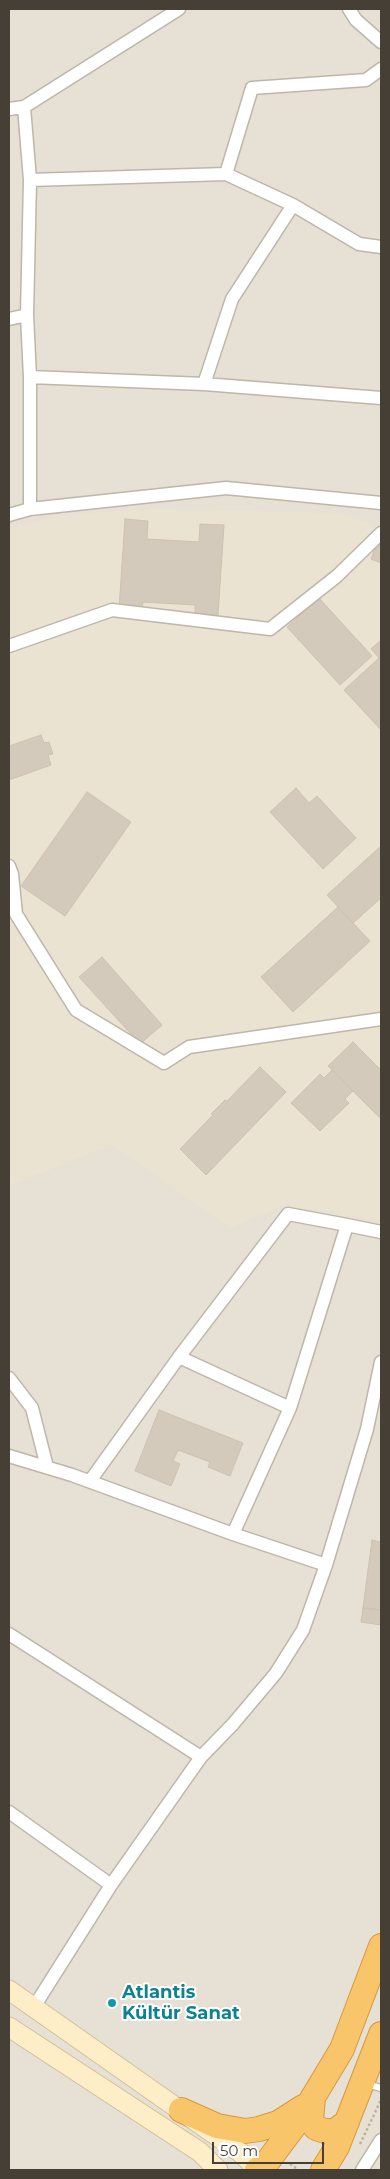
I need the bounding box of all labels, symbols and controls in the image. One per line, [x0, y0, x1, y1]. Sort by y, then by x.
place label: Atlantis Kültür Sanat [122, 1982, 240, 2025]
marker: Atlantis Kültür Sanat [106, 1997, 118, 2009]
scale bar [215, 2132, 328, 2164]
text: 50 m [220, 2141, 258, 2160]

